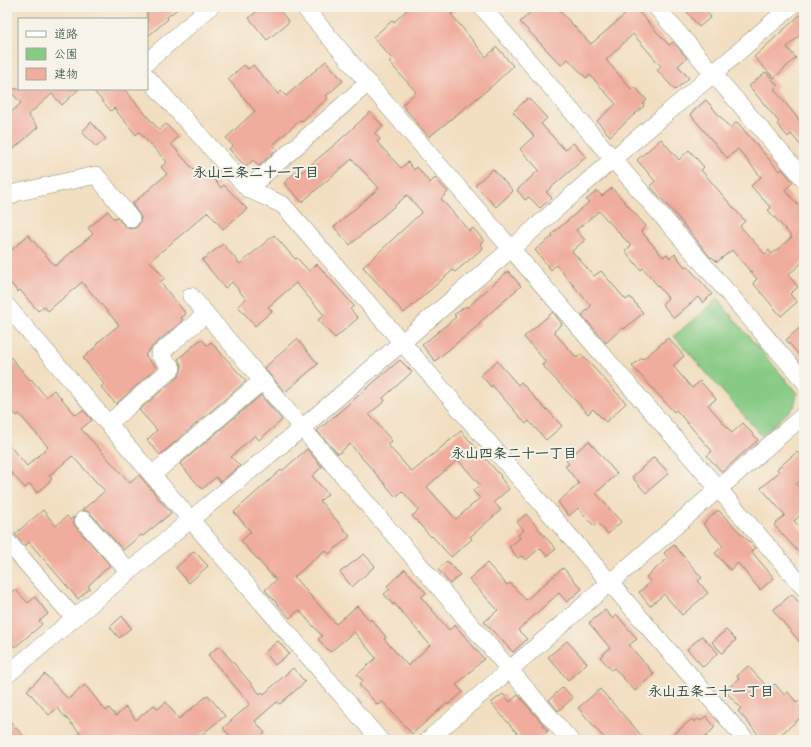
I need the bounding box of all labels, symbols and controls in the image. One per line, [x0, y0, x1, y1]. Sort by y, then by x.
legend [18, 18, 148, 90]
text: 道路 [54, 27, 78, 41]
text: 公園 [54, 47, 78, 61]
text: 建物 [54, 67, 78, 81]
district label: 永山三条二十一丁目 [193, 164, 319, 181]
district label: 永山四条二十一丁目 [451, 445, 577, 462]
district label: 永山五条二十一丁目 [648, 683, 774, 700]

